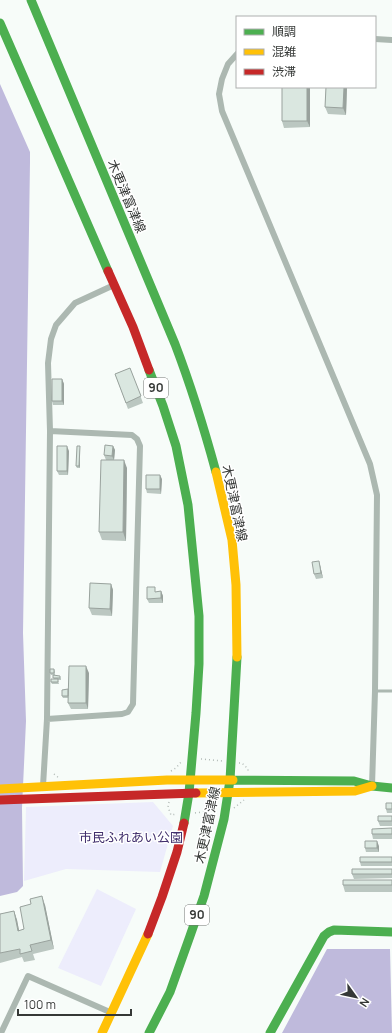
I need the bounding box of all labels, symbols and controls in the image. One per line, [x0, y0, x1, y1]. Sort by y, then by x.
legend [236, 16, 376, 88]
text: 順調 [272, 23, 296, 40]
text: 混雑 [272, 43, 296, 60]
text: 渋滞 [272, 63, 296, 80]
street label: 木更津富津線 [103, 157, 151, 235]
road number: 90 [144, 378, 168, 398]
street label: 木更津富津線 [218, 463, 252, 543]
street label: 木更津富津線 [190, 785, 224, 865]
park label: 市民ふれあい公園 [79, 828, 183, 846]
road number: 90 [185, 905, 209, 925]
north arrow [336, 977, 376, 1017]
scale bar [18, 991, 131, 1017]
text: N [356, 995, 373, 1010]
text: 100 m [24, 996, 56, 1013]

